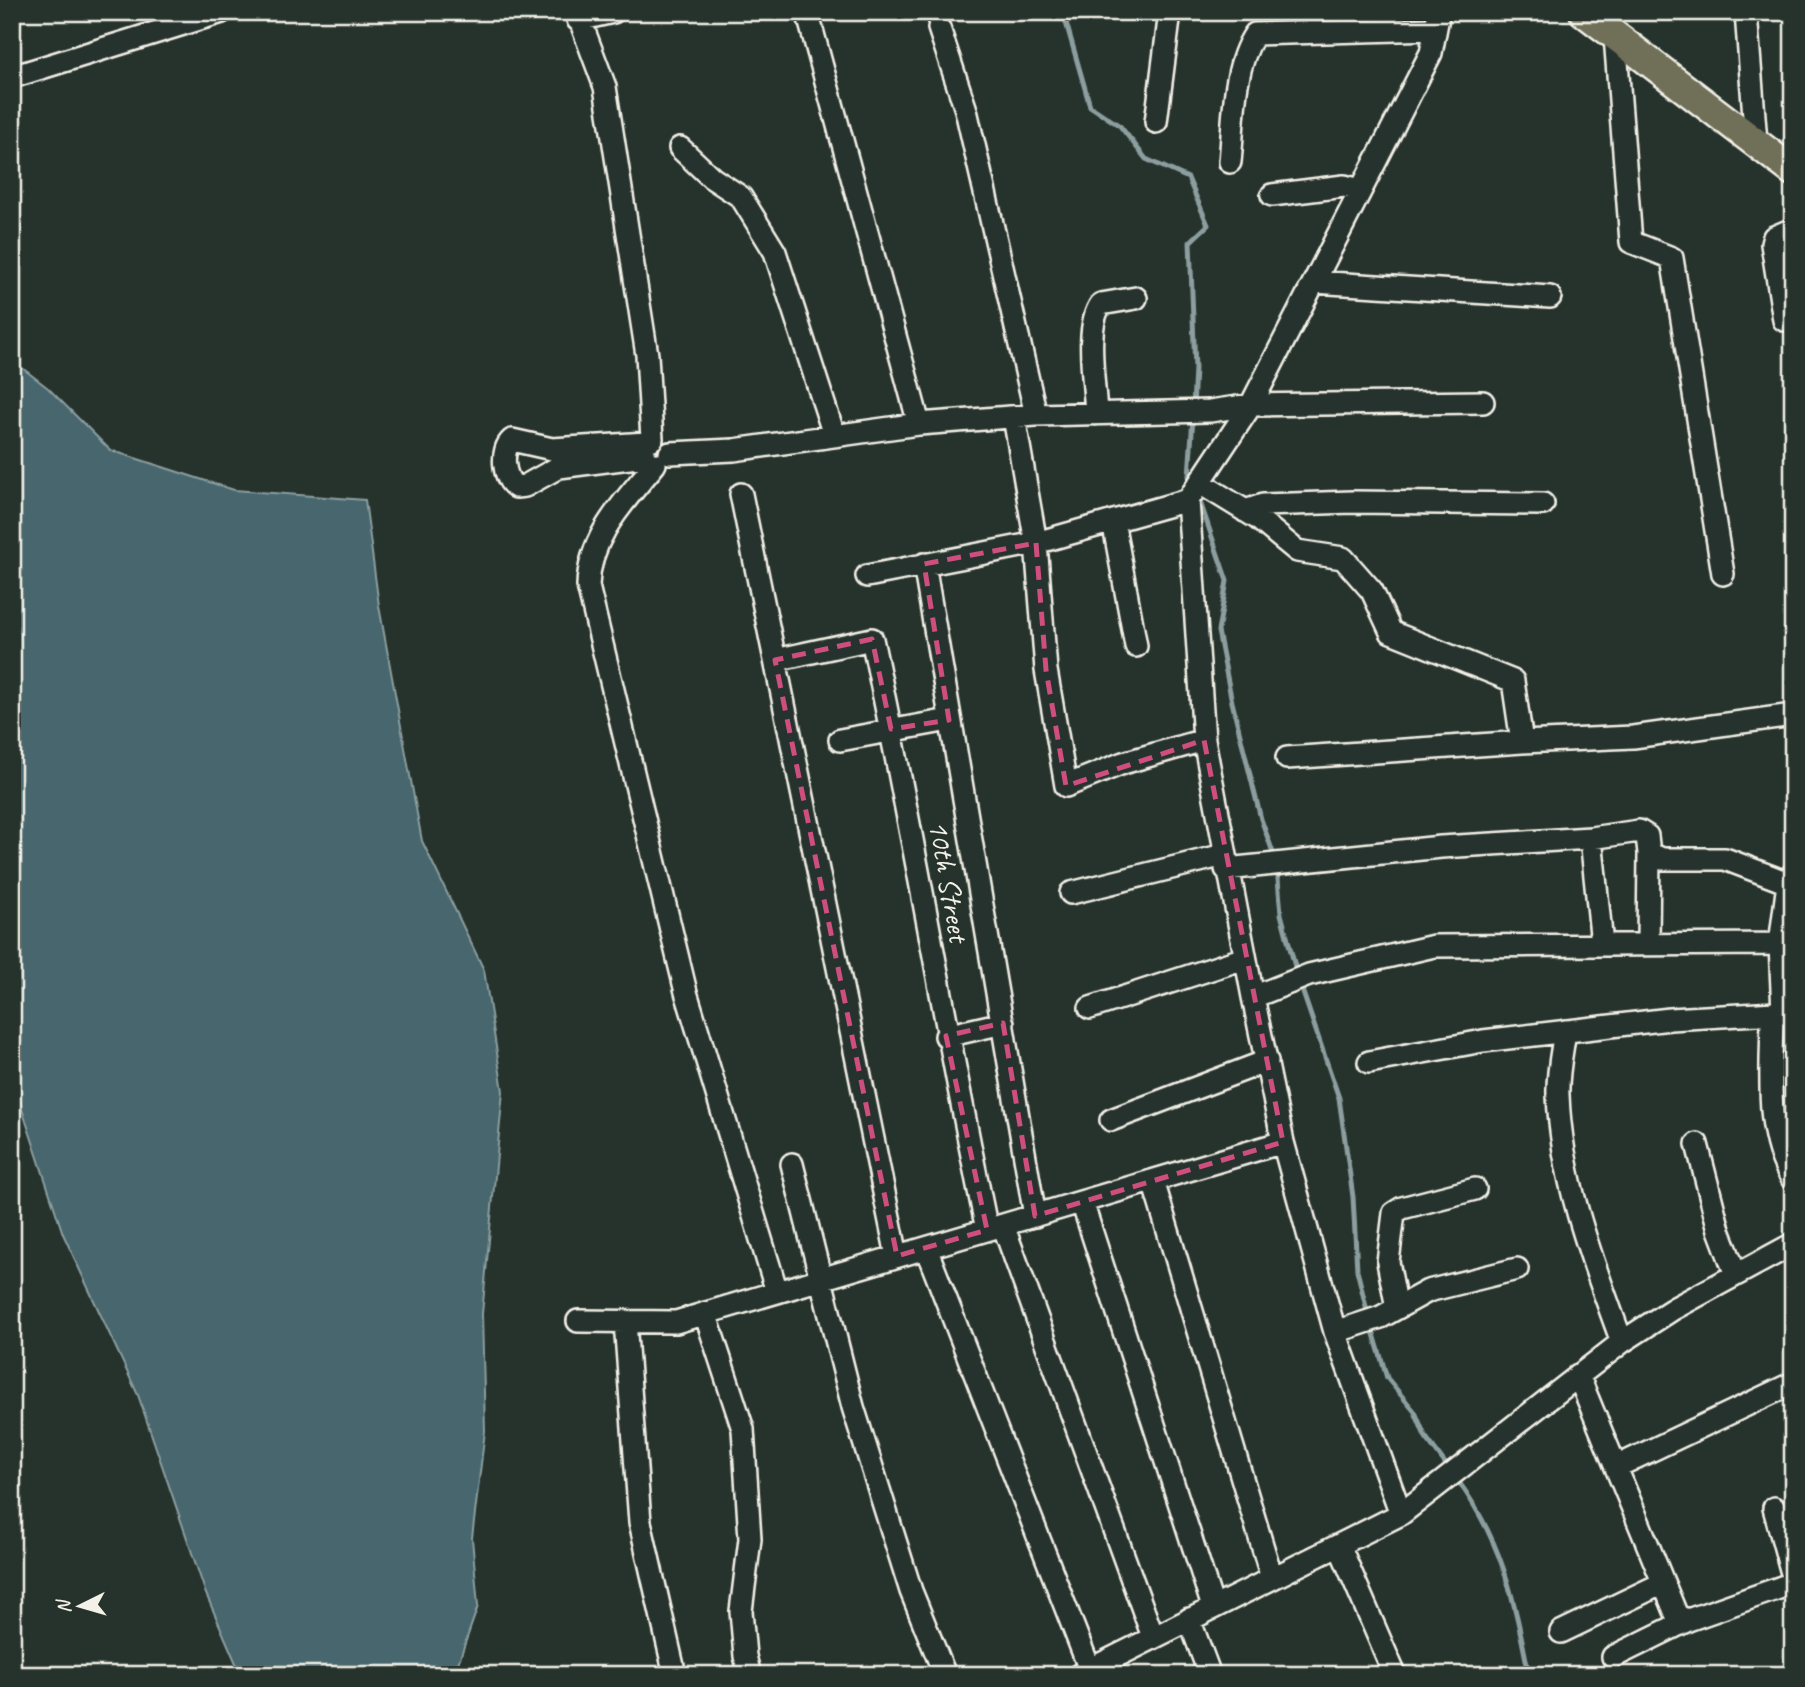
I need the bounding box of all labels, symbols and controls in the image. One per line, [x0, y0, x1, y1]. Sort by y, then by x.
street label: 10th Street [920, 817, 979, 948]
north arrow [46, 1572, 116, 1642]
text: N [51, 1597, 77, 1614]

